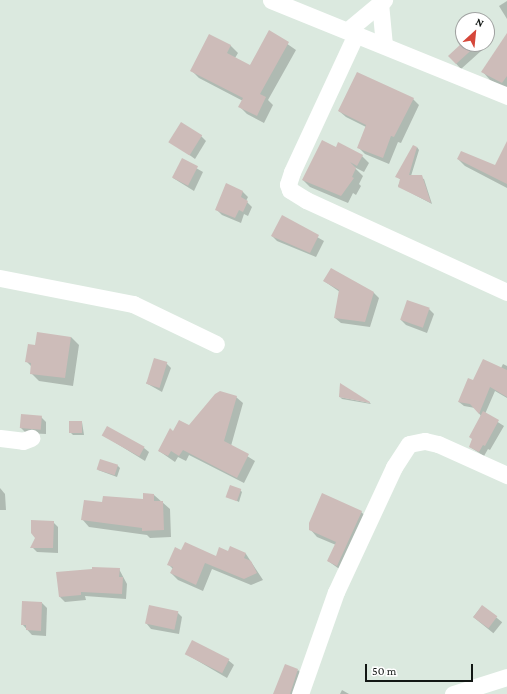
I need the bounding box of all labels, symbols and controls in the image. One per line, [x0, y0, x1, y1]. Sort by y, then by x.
north arrow [455, 12, 495, 52]
text: N [474, 15, 486, 29]
scale bar [367, 656, 475, 682]
text: 50 m [372, 664, 396, 678]

